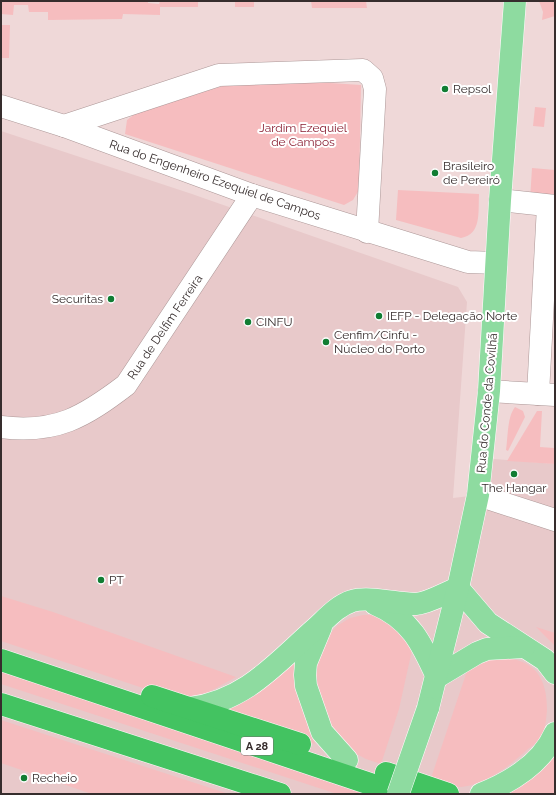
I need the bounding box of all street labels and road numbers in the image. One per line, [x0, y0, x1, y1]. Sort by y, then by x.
street label: Rua do Engenheiro Ezequiel de Campos [107, 137, 323, 223]
street label: Rua de Delfim Ferreira [125, 272, 205, 382]
street label: Rua do Conde da Covilhã [474, 333, 500, 473]
road number: A 28 [241, 737, 273, 755]

